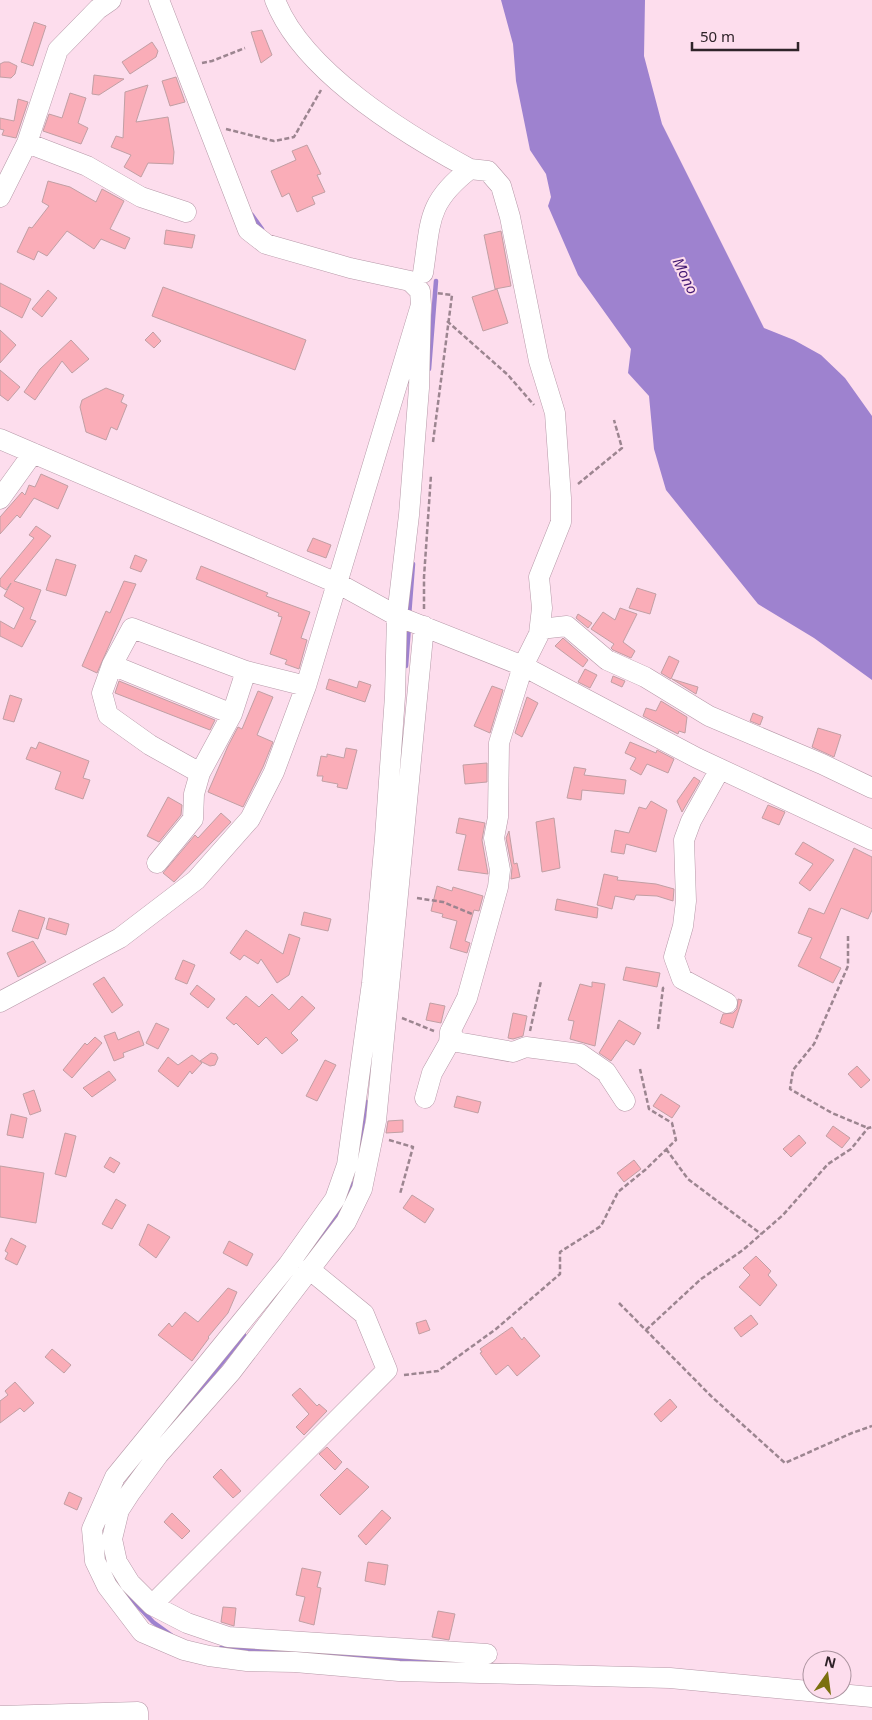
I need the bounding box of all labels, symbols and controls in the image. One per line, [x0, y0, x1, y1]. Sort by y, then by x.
scale bar [692, 20, 798, 52]
text: 50 m [700, 26, 735, 46]
water label: Mono [669, 254, 703, 297]
north arrow [802, 1650, 852, 1700]
text: N [822, 1651, 838, 1672]

